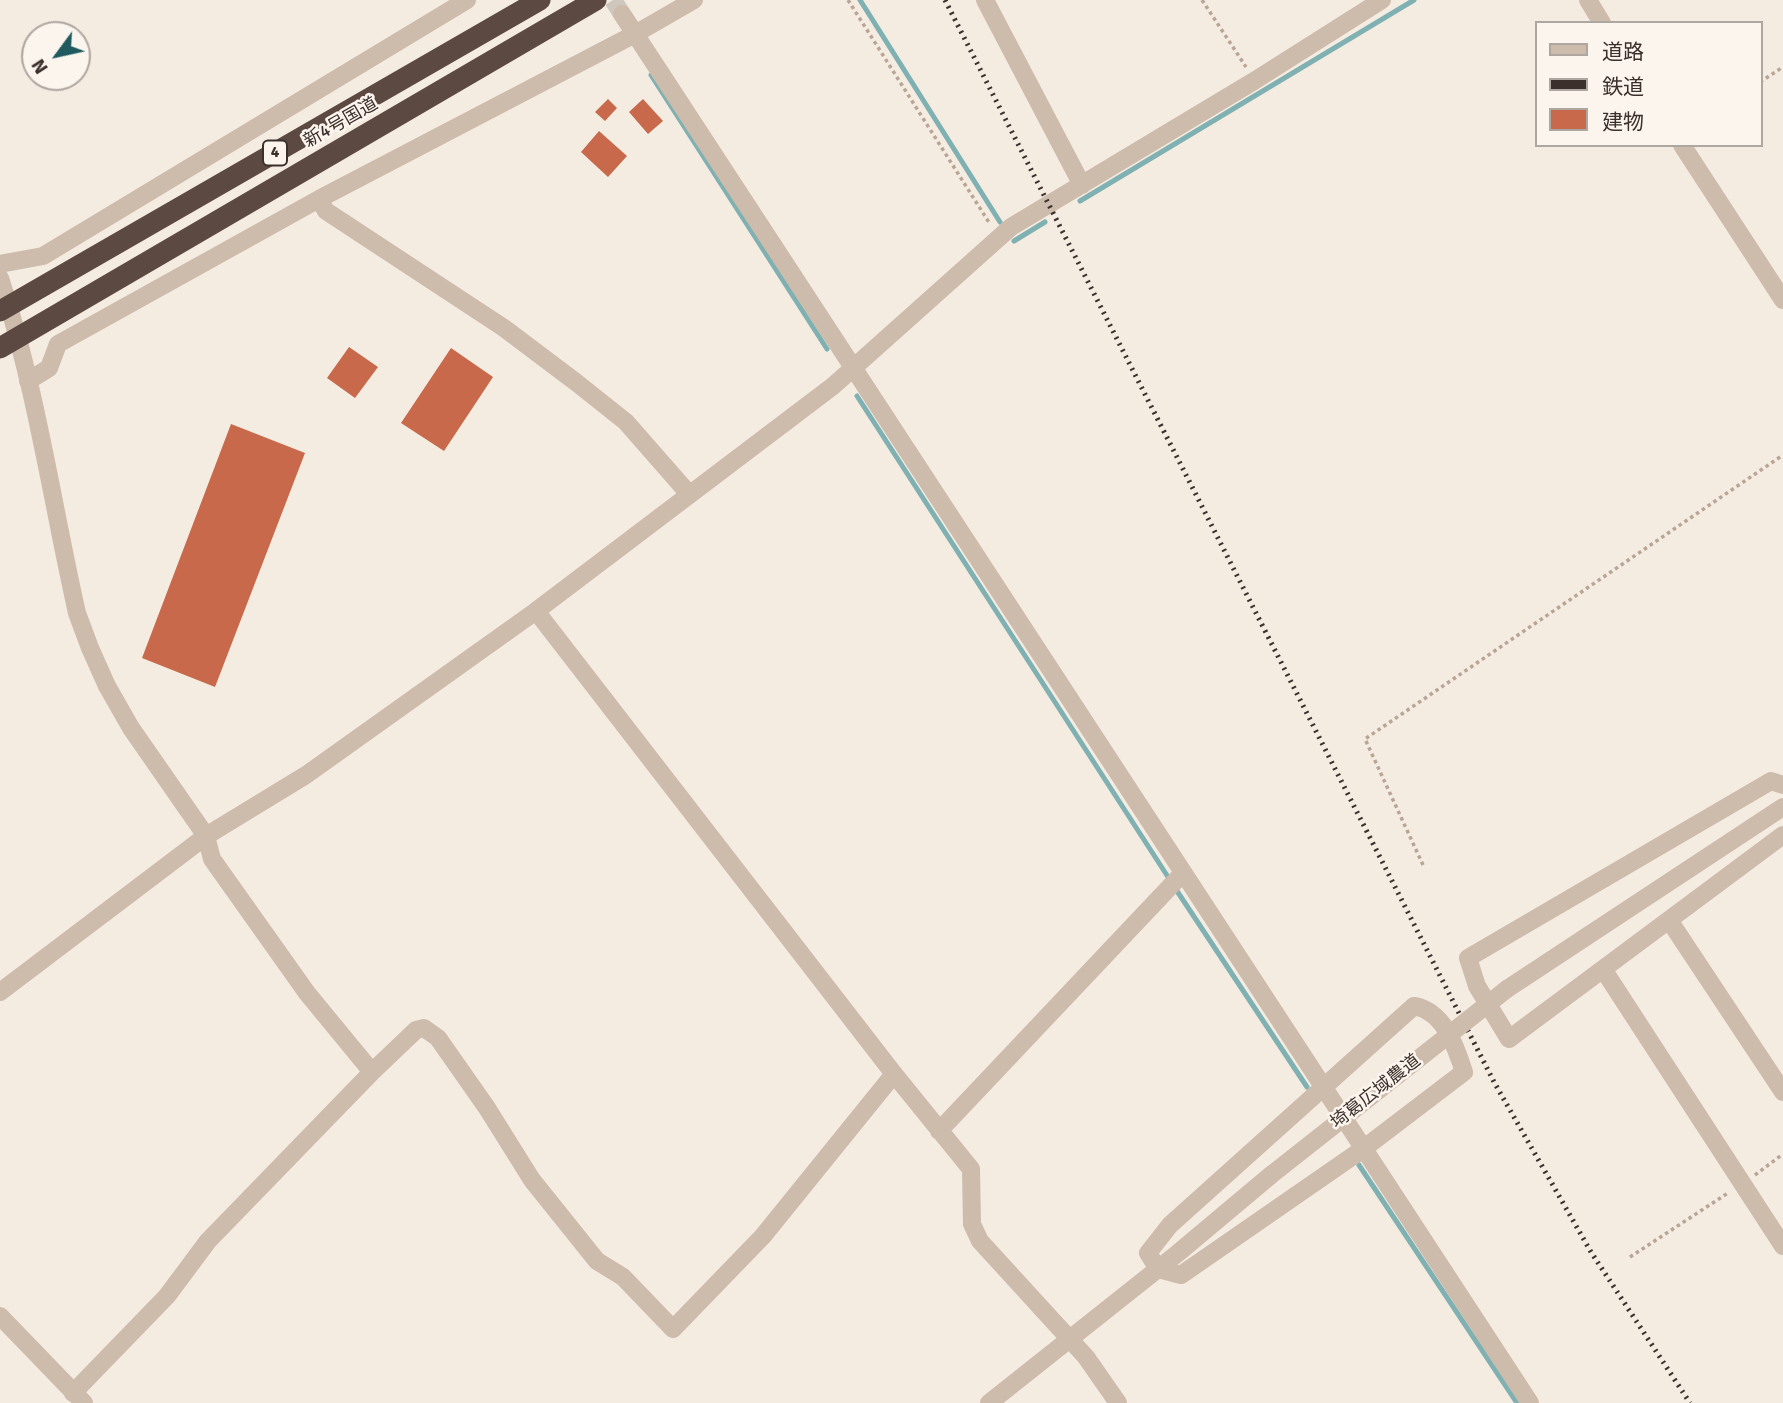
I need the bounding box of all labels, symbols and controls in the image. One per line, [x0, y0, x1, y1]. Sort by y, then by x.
north arrow [21, 21, 91, 91]
legend [1534, 21, 1762, 147]
text: 道路 [1602, 39, 1644, 65]
text: N [26, 54, 54, 78]
text: 鉄道 [1602, 74, 1644, 100]
street label: 新4号国道 [300, 93, 382, 153]
text: 建物 [1602, 109, 1644, 135]
road number: 4 [263, 140, 287, 166]
street label: 埼葛広域農道 [1327, 1050, 1425, 1134]

